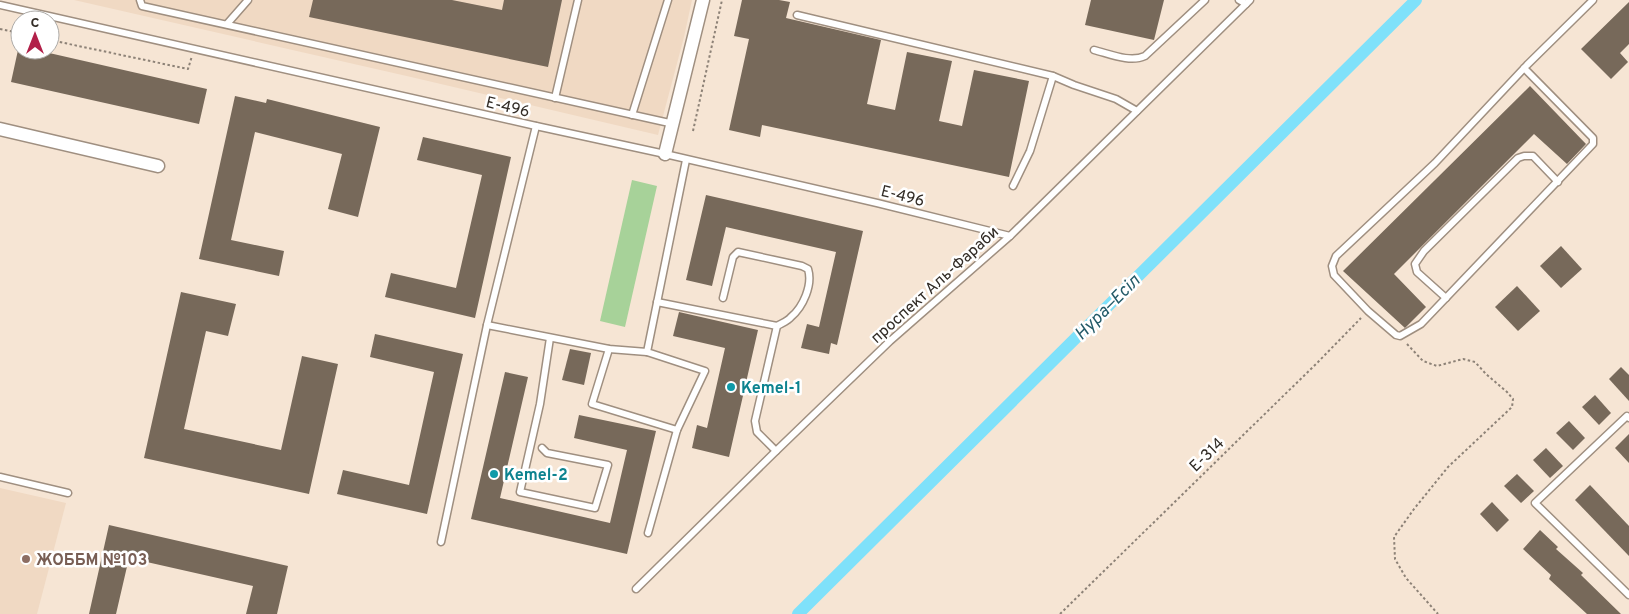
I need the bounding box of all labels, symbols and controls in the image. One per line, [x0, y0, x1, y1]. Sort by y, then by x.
north arrow [10, 10, 60, 60]
text: С [31, 15, 40, 32]
street label: E-496 [484, 93, 531, 123]
street label: E-496 [879, 182, 927, 212]
street label: проспект Аль-Фараби [867, 223, 1004, 348]
water label: Нура—Есіл [1070, 270, 1146, 346]
place label: Kemel-1 [741, 379, 801, 399]
marker: Kemel-1 [725, 381, 737, 393]
street label: E-314 [1186, 434, 1229, 477]
place label: Kemel-2 [504, 466, 568, 486]
marker: Kemel-2 [488, 468, 500, 480]
place label: ЖОББМ №103 [36, 551, 147, 571]
marker: ЖОББМ №103 [20, 553, 32, 565]

